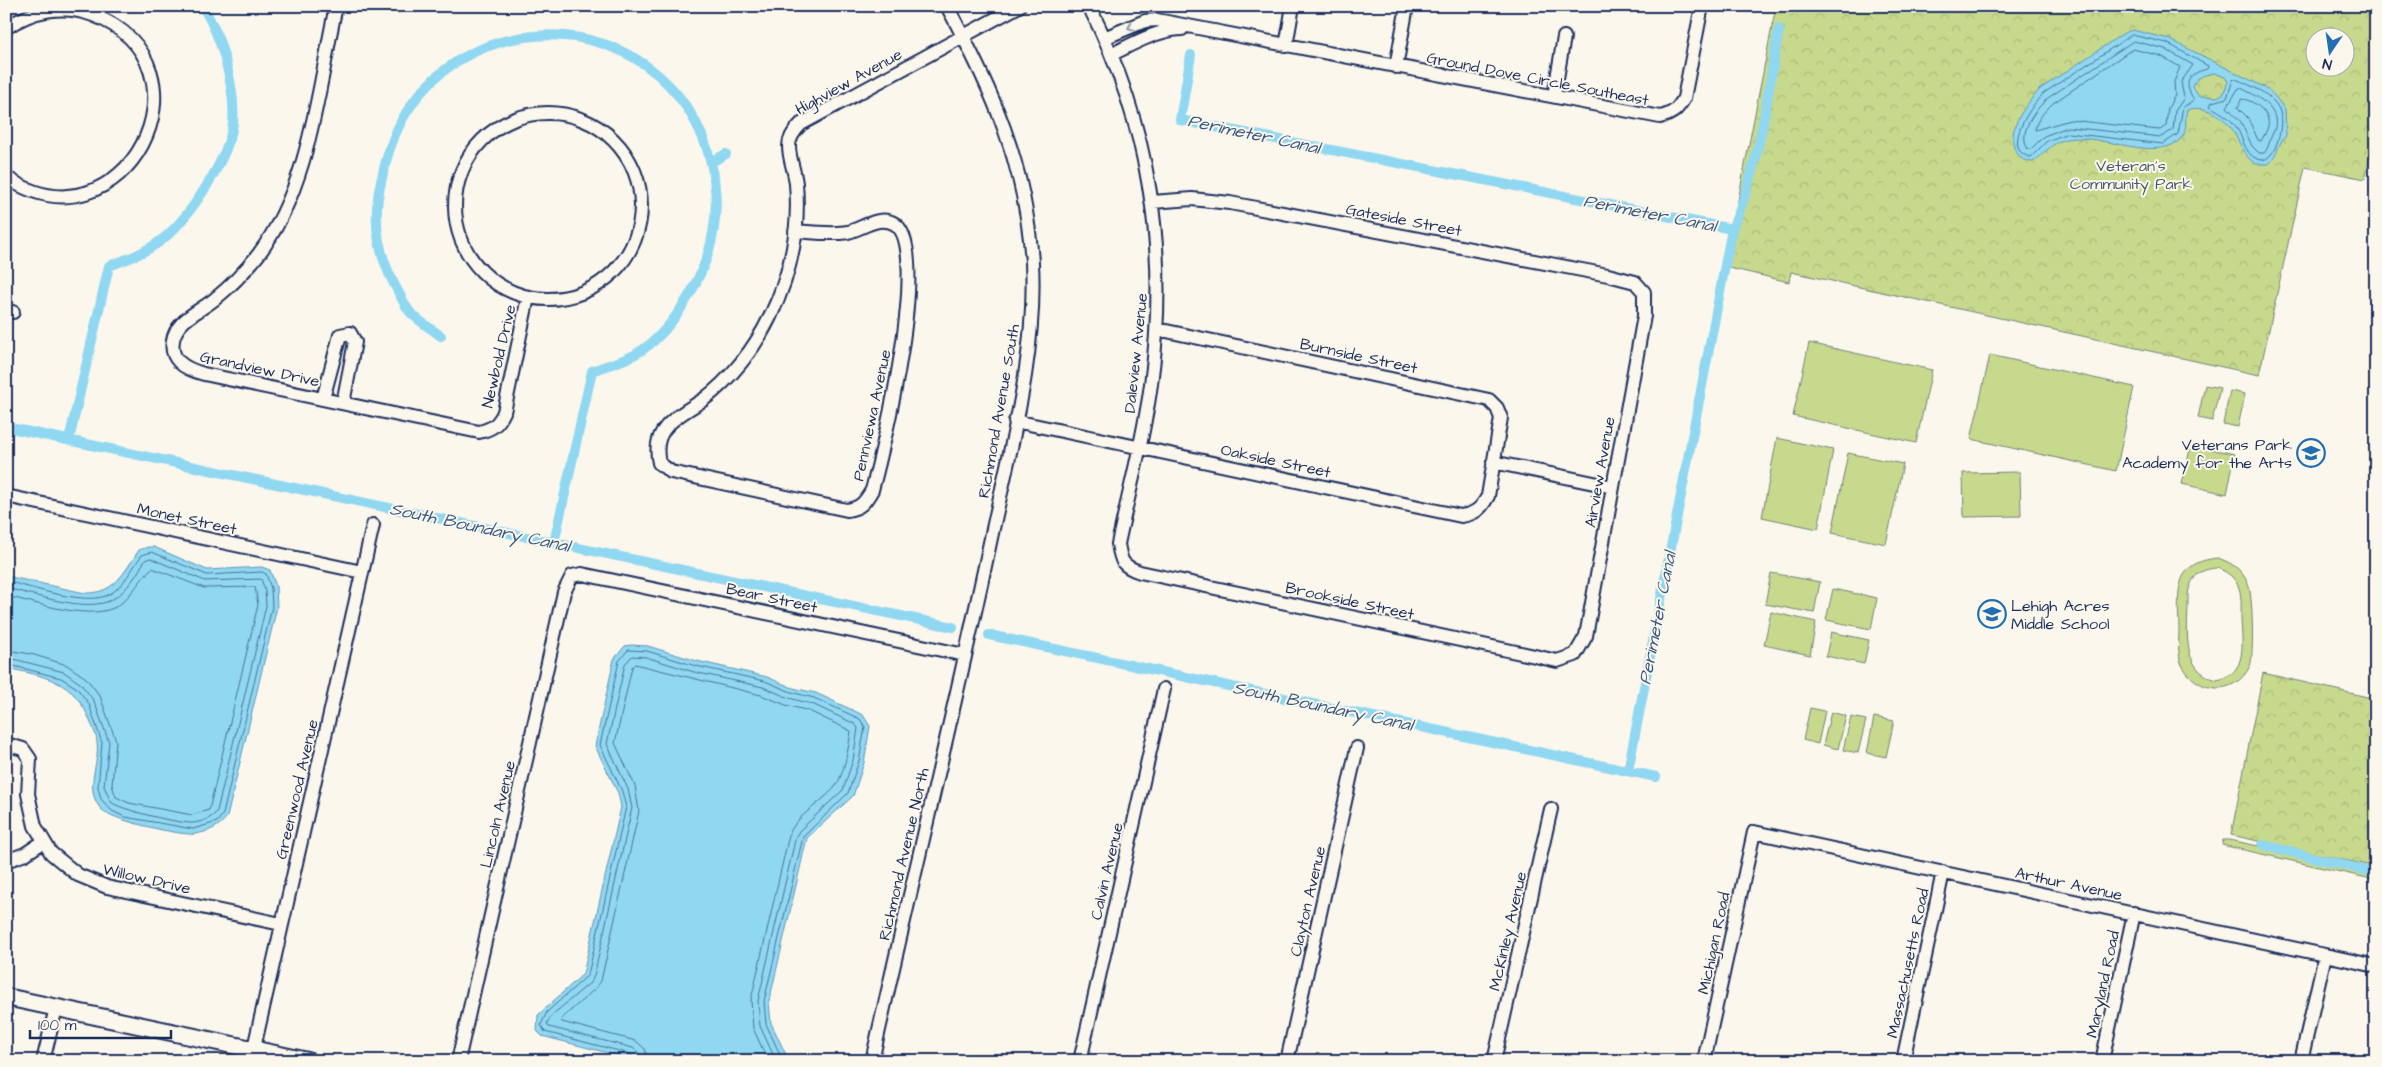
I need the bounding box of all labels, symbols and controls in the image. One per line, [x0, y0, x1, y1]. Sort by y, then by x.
one-way arrow [1127, 21, 1136, 31]
north arrow [2304, 28, 2354, 78]
street label: Highview Avenue [791, 43, 907, 121]
street label: Ground Dove Circle Southeast [1425, 47, 1651, 111]
text: N [2321, 53, 2334, 74]
water label: Perimeter Canal [1185, 108, 1324, 161]
park label: Veteran's Community Park [2070, 155, 2192, 196]
water label: Perimeter Canal [1581, 188, 1721, 239]
street label: Gateside Street [1344, 198, 1464, 242]
street label: Daleview Avenue [1119, 292, 1153, 414]
street label: Newbold Drive [476, 302, 522, 410]
street label: Richmond Avenue South [973, 322, 1025, 500]
street label: Burnside Street [1298, 333, 1420, 379]
street label: Grandview Drive [198, 346, 322, 392]
street label: Pennviewa Avenue [847, 347, 897, 483]
street label: Airview Avenue [1579, 415, 1621, 529]
place label: Veterans Park Academy for the Arts [2122, 434, 2292, 475]
school or university icon: Veterans Park Academy for the Arts [2296, 438, 2326, 468]
street label: Oakside Street [1219, 439, 1333, 483]
water label: South Boundary Canal [387, 496, 574, 560]
street label: Monet Street [135, 498, 239, 540]
water label: Perimeter Canal [1632, 547, 1683, 687]
street label: Brookside Street [1283, 577, 1417, 625]
street label: Bear Street [724, 578, 820, 618]
place label: Lehigh Acres Middle School [2011, 595, 2110, 635]
school or university icon: Lehigh Acres Middle School [1977, 599, 2007, 629]
water label: South Boundary Canal [1230, 675, 1417, 739]
street label: Greenwood Avenue [270, 717, 324, 861]
street label: Lincoln Avenue [475, 758, 521, 870]
street label: Richmond Avenue North [873, 766, 935, 943]
street label: Calvin Avenue [1085, 820, 1129, 922]
street label: Clayton Avenue [1285, 844, 1332, 959]
street label: Willow Drive [101, 858, 193, 900]
street label: Arthur Avenue [2013, 862, 2125, 906]
street label: McKinley Avenue [1484, 869, 1533, 993]
street label: Massachusetts Road [1881, 886, 1935, 1040]
street label: Michigan Road [1692, 890, 1736, 996]
street label: Maryland Road [2081, 929, 2126, 1040]
scale bar [30, 1007, 171, 1039]
text: 100 m [38, 1015, 77, 1036]

